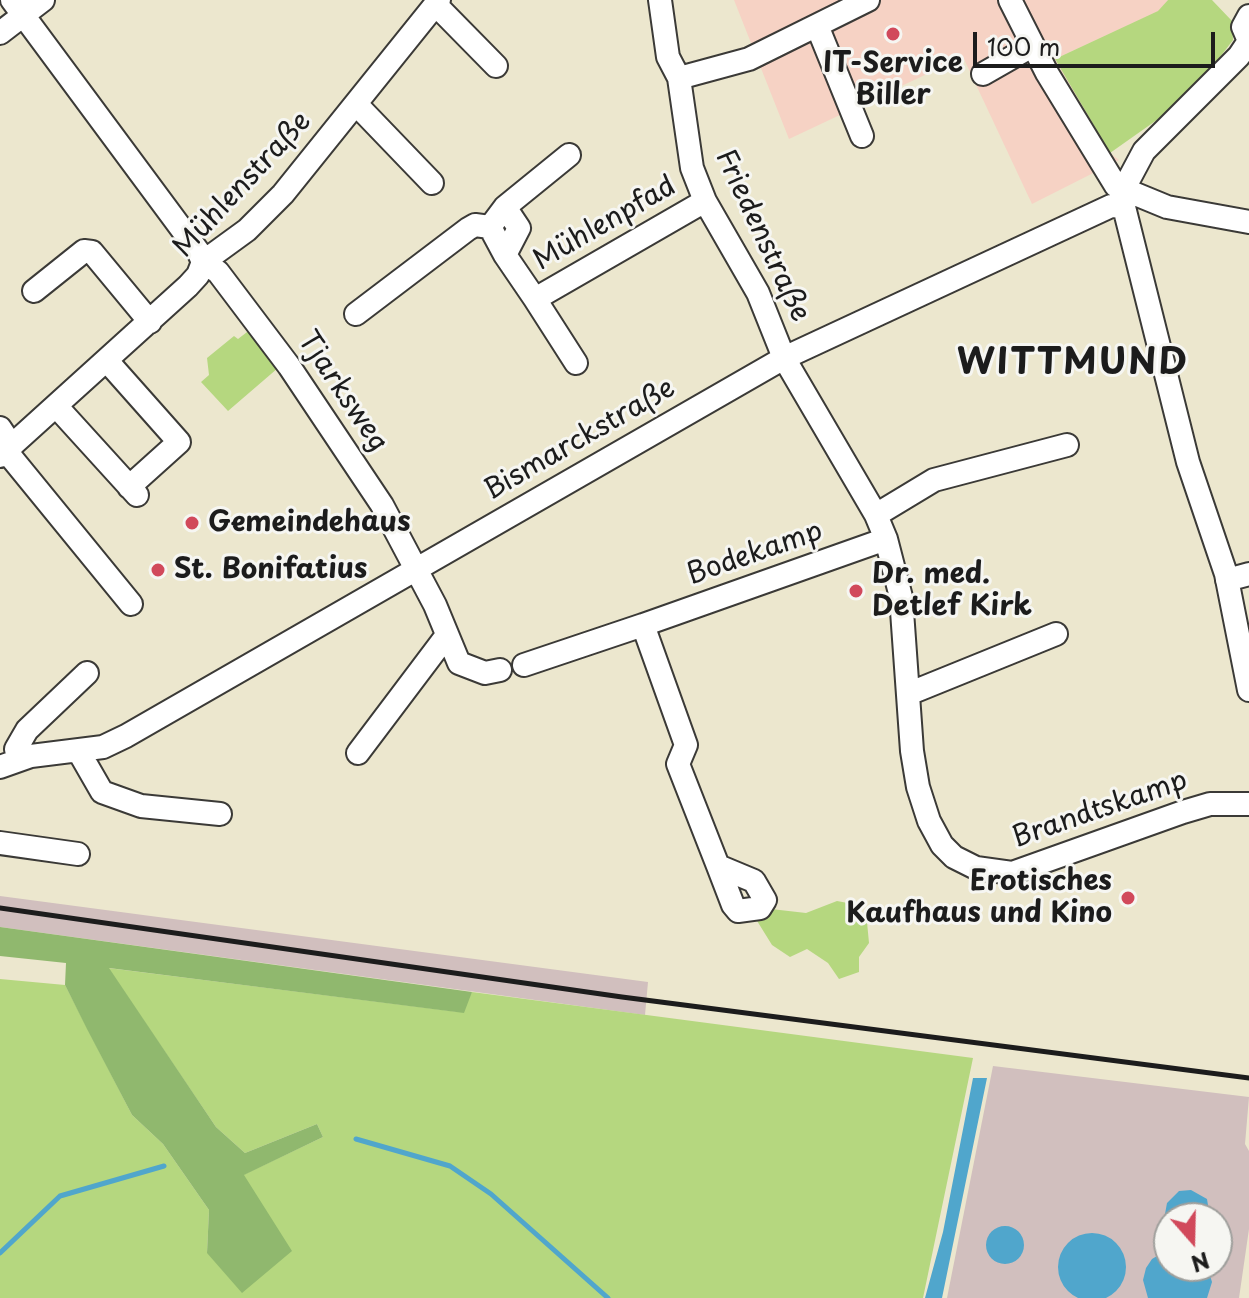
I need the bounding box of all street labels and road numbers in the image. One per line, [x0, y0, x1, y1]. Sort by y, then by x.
street label: Mühlenstraße [167, 105, 319, 265]
street label: Friedenstraße [707, 145, 817, 327]
street label: Mühlenpfad [528, 170, 682, 278]
street label: Tjarksweg [289, 325, 395, 459]
street label: Bismarckstraße [479, 372, 681, 508]
street label: Bodekamp [683, 515, 827, 593]
street label: Brandtskamp [1008, 764, 1192, 856]

